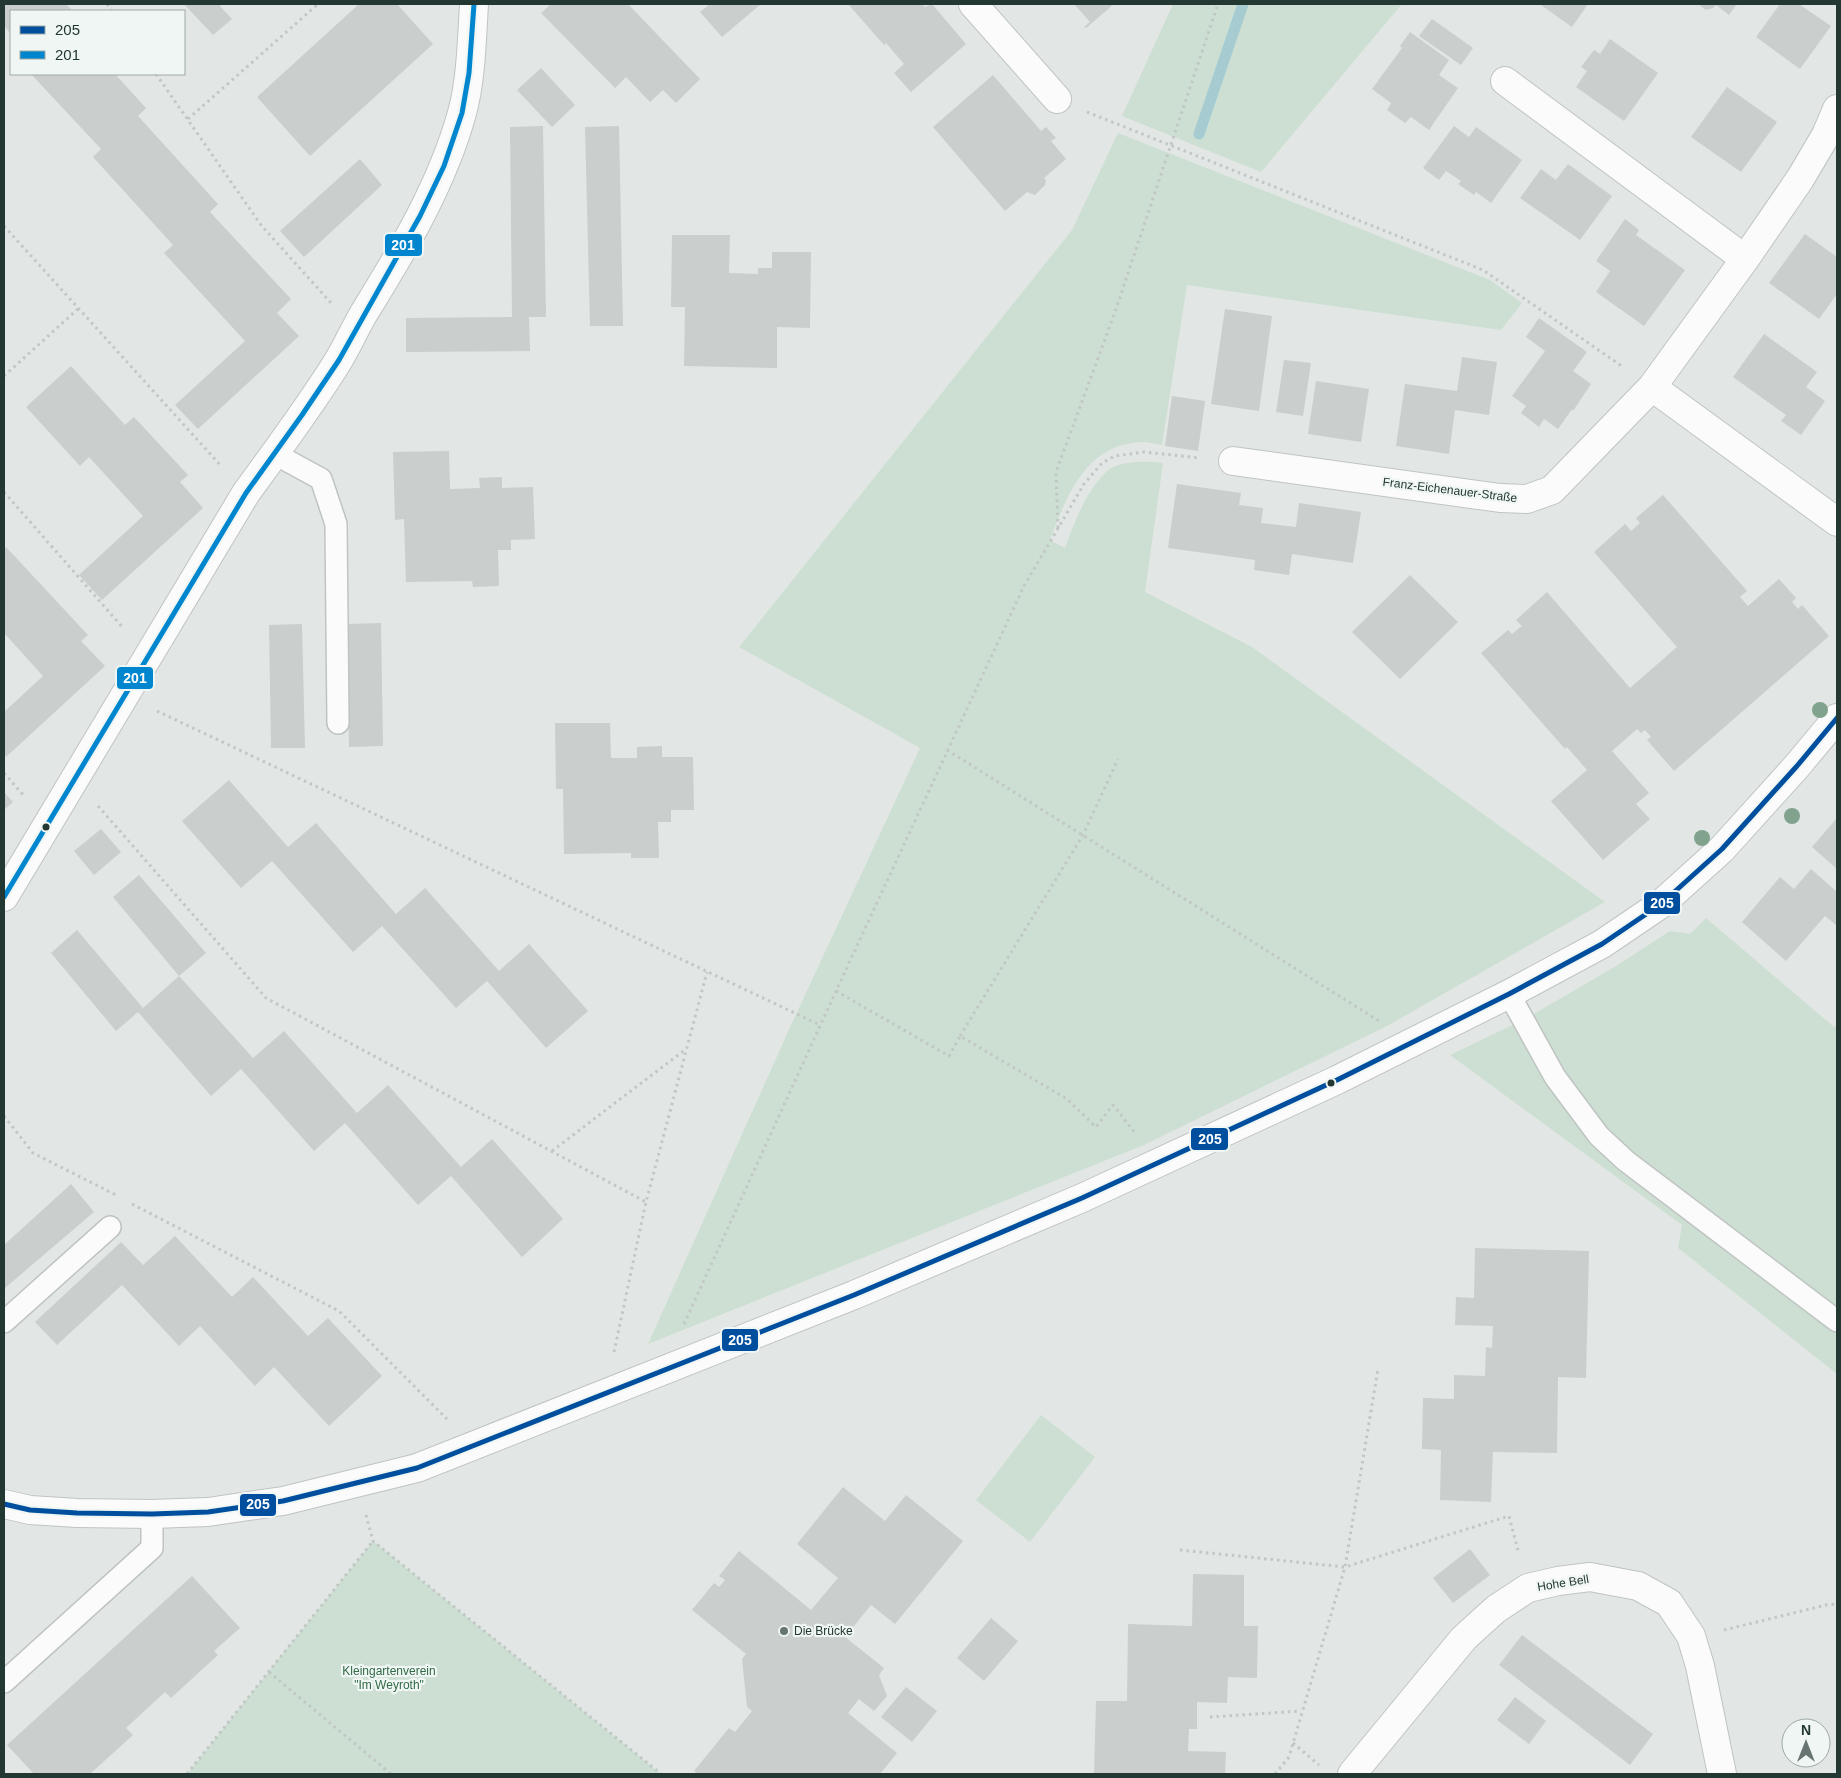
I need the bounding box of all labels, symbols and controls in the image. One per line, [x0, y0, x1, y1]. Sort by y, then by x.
legend [10, 10, 185, 75]
text: 205 [55, 21, 80, 38]
text: 201 [55, 46, 80, 63]
line badge: 201 [384, 233, 423, 257]
text: 201 [391, 237, 415, 253]
street label: Franz-Eichenauer-Straße [1382, 475, 1518, 505]
line badge: 201 [116, 666, 154, 690]
text: 201 [123, 670, 147, 686]
unlabelled marker [41, 822, 51, 832]
line badge: 205 [1643, 891, 1681, 915]
text: 205 [1650, 895, 1674, 911]
unlabelled marker [1326, 1078, 1336, 1088]
line badge: 205 [1190, 1127, 1229, 1151]
text: 205 [1198, 1131, 1222, 1147]
line badge: 205 [721, 1328, 759, 1352]
text: 205 [728, 1332, 752, 1348]
line badge: 205 [239, 1493, 277, 1517]
text: 205 [246, 1496, 270, 1512]
street label: Hohe Bell [1536, 1572, 1590, 1594]
place label: Die Brücke [794, 1624, 853, 1638]
marker: Die Brücke [778, 1625, 790, 1637]
park label: Kleingartenverein "Im Weyroth" [342, 1664, 436, 1692]
north arrow [1781, 1718, 1831, 1768]
text: N [1801, 1722, 1811, 1738]

